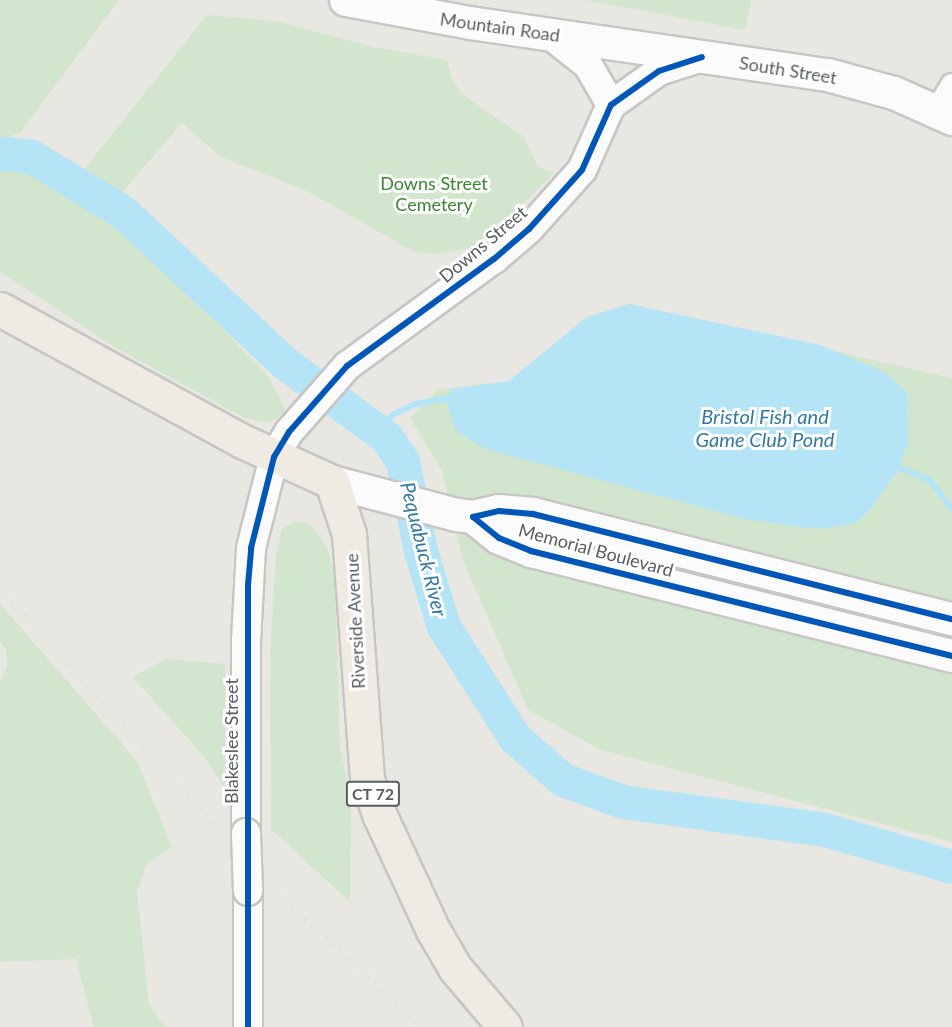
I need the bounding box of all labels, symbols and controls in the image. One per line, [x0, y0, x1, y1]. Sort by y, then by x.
street label: Mountain Road [439, 8, 561, 46]
street label: South Street [738, 52, 838, 88]
park label: Downs Street Cemetery [380, 173, 488, 216]
street label: Downs Street [435, 201, 531, 287]
water label: Bristol Fish and Game Club Pond [696, 405, 834, 452]
water label: Pequabuck River [396, 479, 452, 619]
street label: Memorial Boulevard [516, 519, 676, 581]
street label: Riverside Avenue [341, 552, 369, 690]
street label: Blakeslee Street [220, 678, 242, 804]
road number: CT 72 [344, 781, 401, 807]

